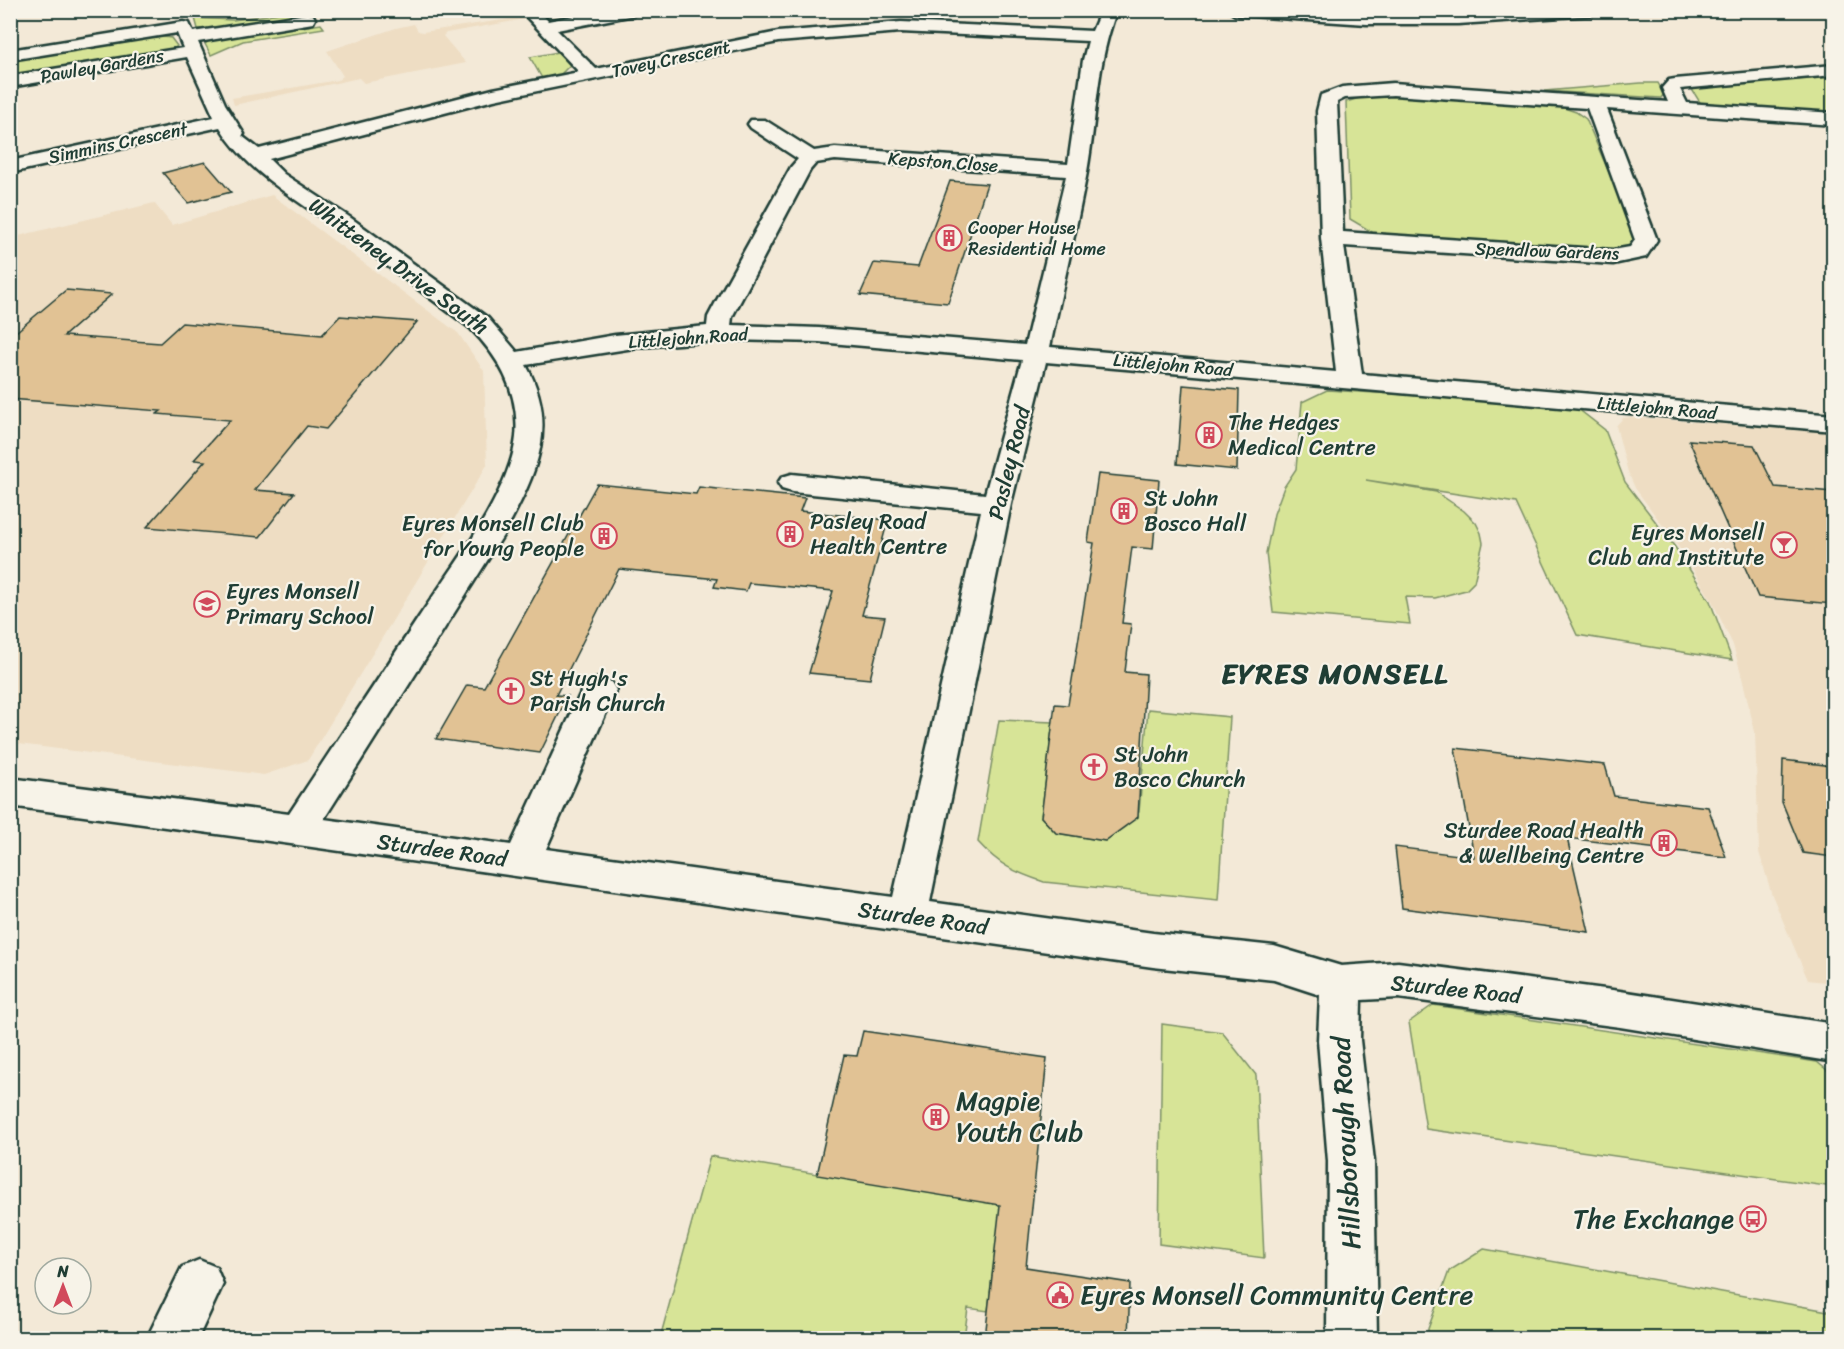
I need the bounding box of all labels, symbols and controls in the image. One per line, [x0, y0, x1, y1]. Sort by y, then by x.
street label: Tovey Crescent [609, 31, 733, 87]
street label: Pawley Gardens [38, 39, 167, 93]
street label: Simmins Crescent [45, 112, 191, 173]
street label: Kepston Close [887, 142, 999, 182]
street label: Whitteney Drive South [300, 187, 498, 345]
place label: Cooper House Residential Home [968, 212, 1106, 265]
building icon: Cooper House Residential Home [934, 223, 964, 253]
street label: Spendlow Gardens [1474, 232, 1620, 270]
street label: Littlejohn Road [627, 318, 750, 358]
street label: Littlejohn Road [1112, 344, 1236, 386]
street label: Littlejohn Road [1596, 387, 1720, 429]
street label: Pasley Road [976, 401, 1042, 524]
place label: The Hedges Medical Centre [1228, 403, 1376, 467]
building icon: The Hedges Medical Centre [1194, 420, 1224, 450]
place label: St John Bosco Hall [1144, 479, 1247, 543]
building icon: St John Bosco Hall [1109, 496, 1139, 526]
place label: Pasley Road Health Centre [810, 502, 947, 566]
place label: Eyres Monsell Club for Young People [402, 504, 584, 568]
place label: Eyres Monsell Club and Institute [1588, 513, 1765, 577]
building icon: Pasley Road Health Centre [775, 519, 805, 549]
building icon: Eyres Monsell Club for Young People [589, 521, 619, 551]
bar icon: Eyres Monsell Club and Institute [1769, 530, 1799, 560]
place label: Eyres Monsell Primary School [226, 572, 374, 636]
school or university icon: Eyres Monsell Primary School [192, 589, 222, 619]
district label: EYRES MONSELL [1221, 649, 1449, 698]
place label: St Hugh's Parish Church [530, 659, 665, 723]
church icon: St Hugh's Parish Church [496, 676, 526, 706]
place label: St John Bosco Church [1114, 735, 1246, 799]
church icon: St John Bosco Church [1079, 752, 1109, 782]
place label: Sturdee Road Health & Wellbeing Centre [1444, 811, 1644, 875]
street label: Sturdee Road [375, 822, 511, 879]
building icon: Sturdee Road Health & Wellbeing Centre [1649, 828, 1679, 858]
street label: Sturdee Road [856, 890, 992, 947]
street label: Sturdee Road [1389, 963, 1524, 1015]
street label: Hillsborough Road [1316, 1034, 1376, 1251]
place label: Magpie Youth Club [956, 1077, 1083, 1156]
building icon: Magpie Youth Club [921, 1102, 951, 1132]
place label: The Exchange [1573, 1195, 1734, 1243]
bus stop icon: The Exchange [1738, 1204, 1768, 1234]
north arrow [33, 1256, 93, 1316]
text: N [56, 1257, 69, 1286]
place label: Eyres Monsell Community Centre [1080, 1271, 1473, 1319]
public building icon: Eyres Monsell Community Centre [1045, 1280, 1075, 1310]

